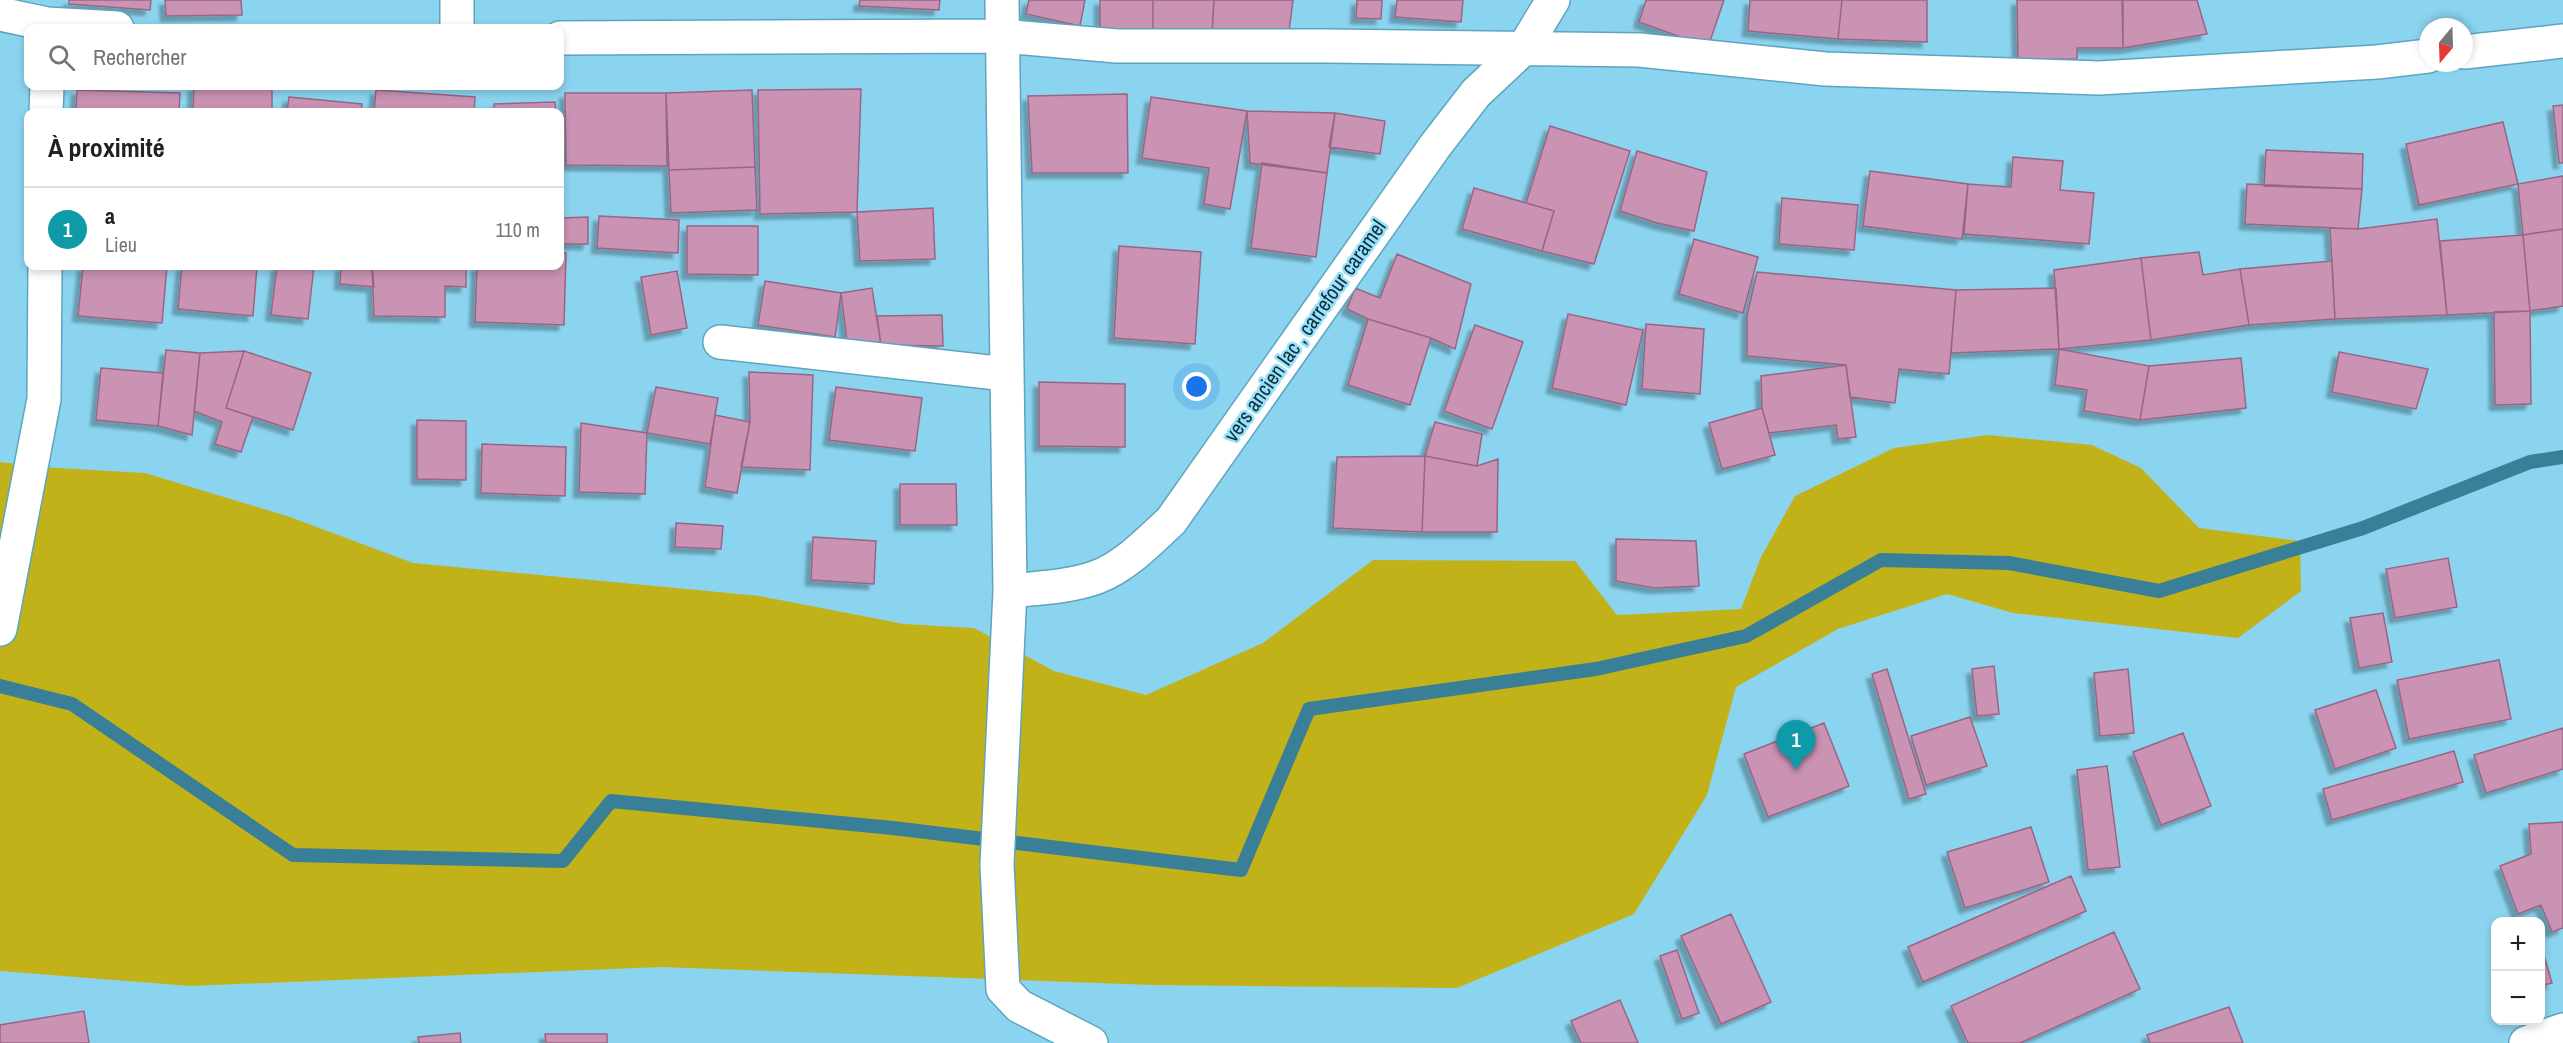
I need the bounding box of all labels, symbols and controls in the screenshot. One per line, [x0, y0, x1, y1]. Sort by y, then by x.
north arrow [2419, 18, 2473, 72]
search box [24, 24, 564, 90]
icon: search [45, 41, 78, 74]
text: Rechercher [93, 42, 186, 72]
text: À proximité [48, 130, 165, 165]
text: a [105, 201, 115, 231]
street label: vers ancien lac , carrefour caramel [1217, 214, 1392, 448]
text: 1 [63, 216, 72, 243]
text: 110 m [496, 216, 540, 243]
text: Lieu [105, 231, 137, 258]
your location [1182, 372, 1211, 401]
pin: 1 [1776, 720, 1816, 770]
map controls [2491, 917, 2545, 1025]
button: + [2491, 917, 2545, 971]
button: − [2491, 971, 2545, 1025]

